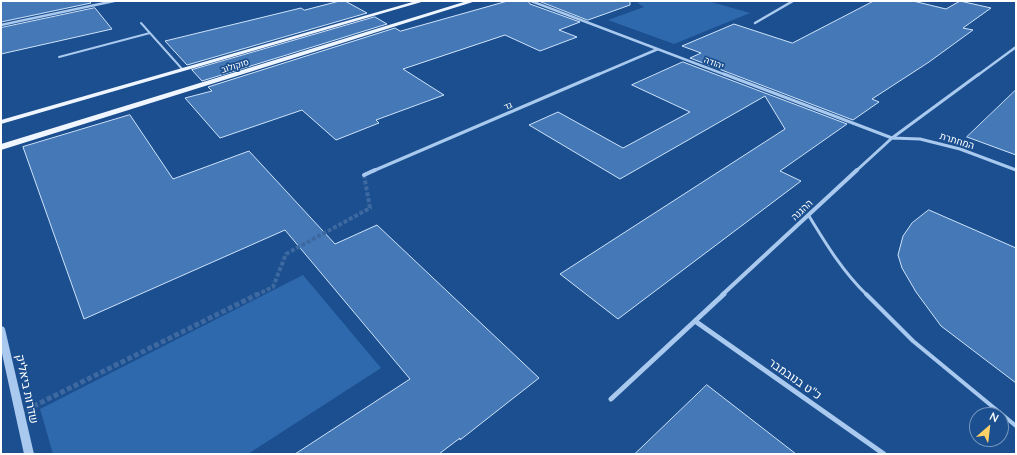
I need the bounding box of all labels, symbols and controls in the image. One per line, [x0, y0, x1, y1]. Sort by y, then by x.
street label: יהודה [702, 54, 726, 72]
street label: סוקולוב [220, 57, 250, 75]
street label: גד [502, 99, 514, 113]
street label: המחתרת [938, 130, 976, 152]
street label: ההגנה [789, 197, 815, 223]
street label: שדרות ביאליק [13, 353, 41, 425]
street label: כ"ט בנובמבר [766, 355, 824, 403]
north arrow [969, 407, 1009, 447]
text: N [988, 409, 1001, 425]

